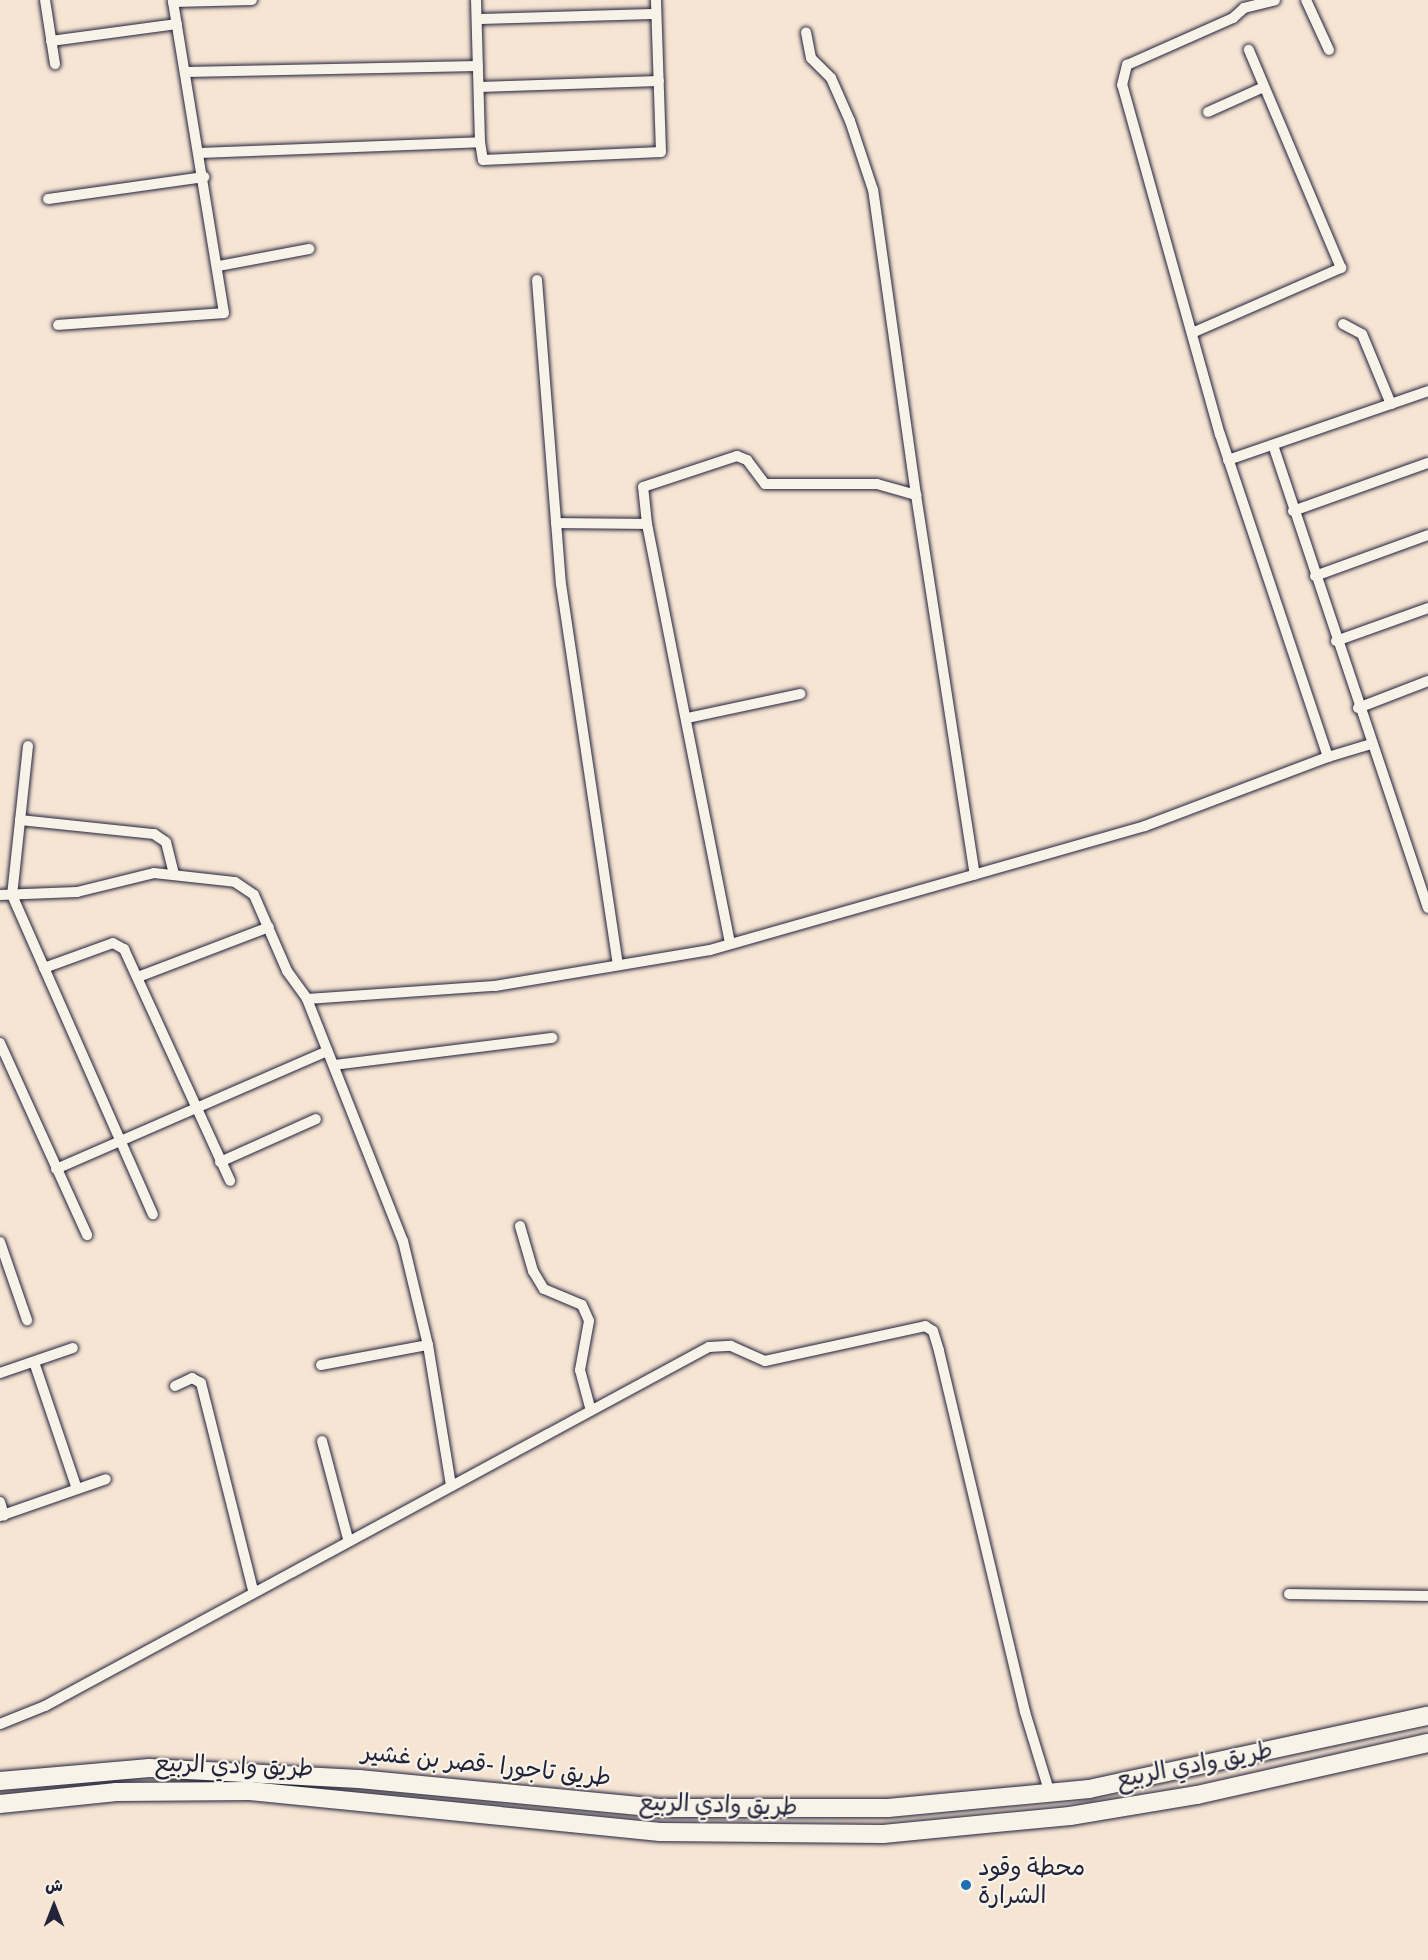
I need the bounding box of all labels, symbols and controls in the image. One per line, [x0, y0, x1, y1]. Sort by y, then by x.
street label: طريق وادي الربيع [1114, 1739, 1276, 1797]
street label: طريق تاجورا -قصر بن غشير [360, 1741, 612, 1795]
street label: طريق وادي الربيع [154, 1752, 314, 1786]
street label: طريق وادي الربيع [638, 1791, 798, 1825]
place label: محطة وقود الشرارة [978, 1857, 1085, 1913]
north arrow [24, 1876, 84, 1936]
text: ش [45, 1876, 63, 1899]
marker: محطة وقود الشرارة [959, 1878, 973, 1892]

